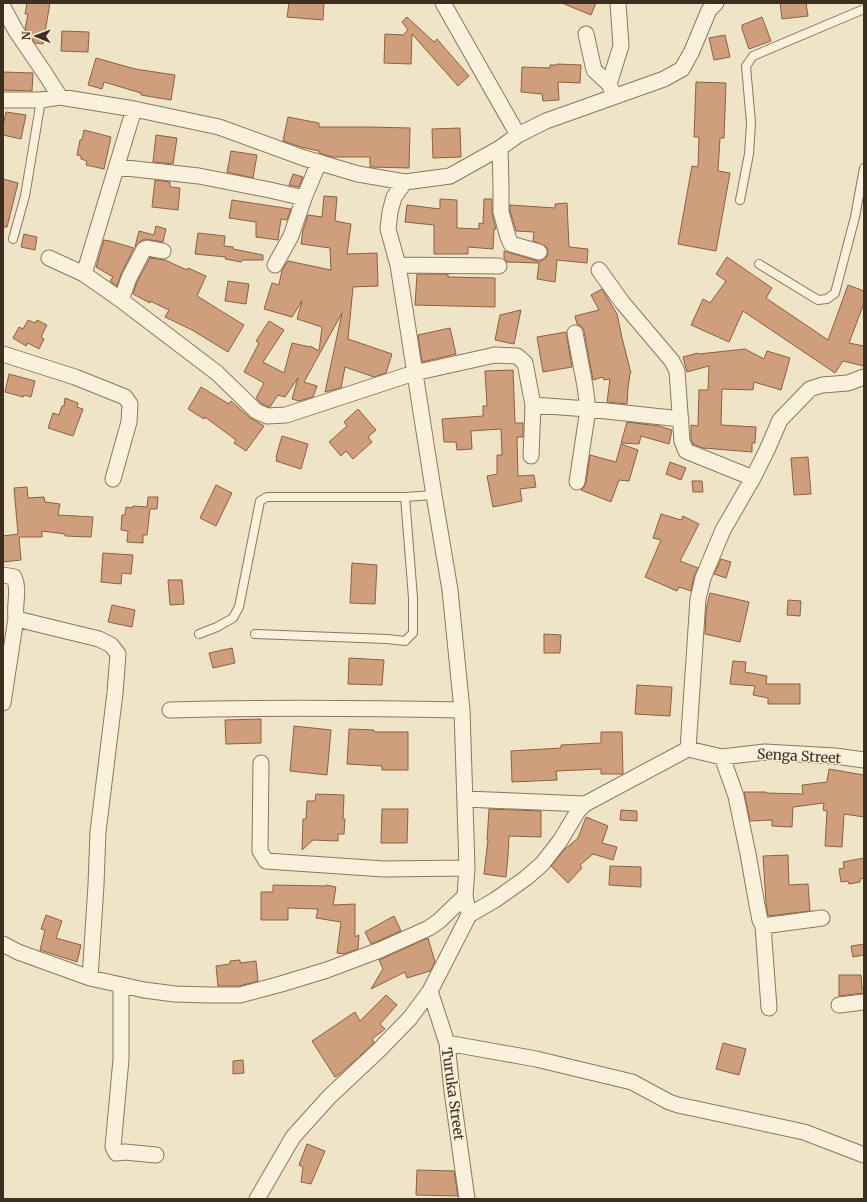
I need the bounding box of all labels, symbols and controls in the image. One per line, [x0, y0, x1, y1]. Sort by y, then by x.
north arrow [16, 16, 56, 56]
text: N [19, 31, 33, 40]
street label: Senga Street [756, 745, 842, 767]
street label: Turuka Street [438, 1047, 468, 1142]

